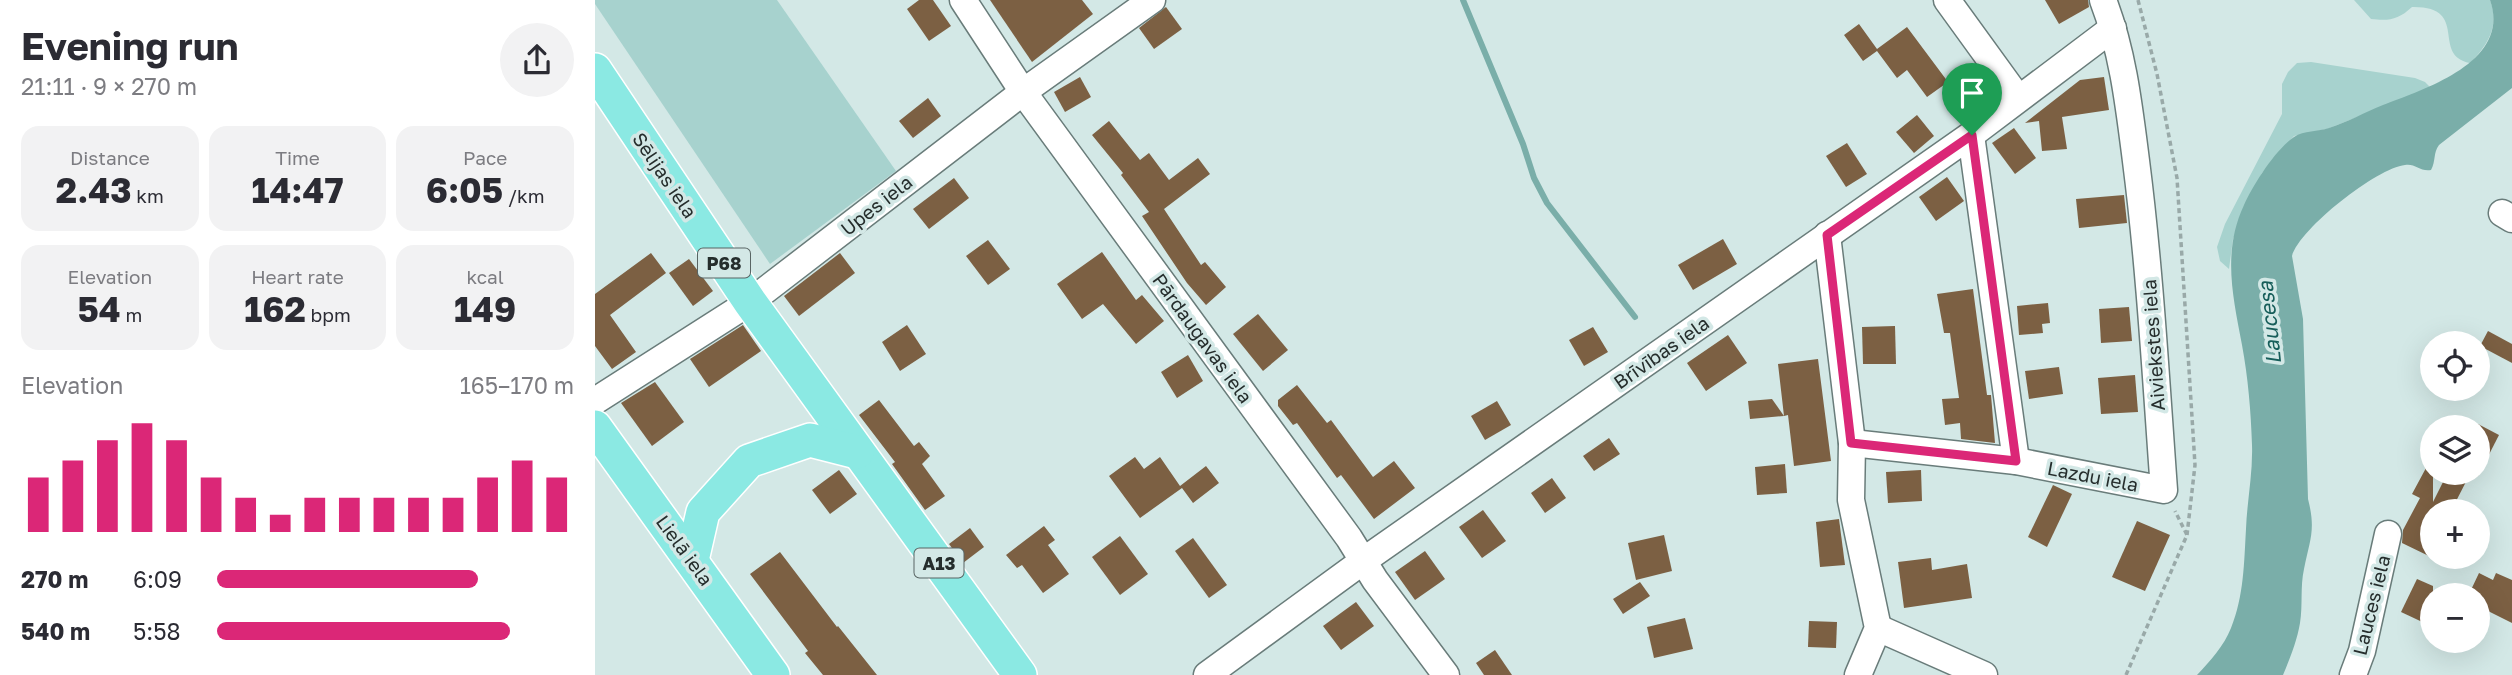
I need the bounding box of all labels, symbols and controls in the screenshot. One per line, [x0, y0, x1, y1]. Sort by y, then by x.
text: Evening run [21, 23, 239, 68]
button: share [500, 23, 574, 97]
pin [1942, 63, 2002, 135]
text: 21:11 · 9 × 270 m [21, 72, 197, 100]
icon: arrive [1953, 74, 1991, 112]
street label: Sēlijas iela [628, 128, 702, 222]
text: Distance [70, 146, 150, 169]
text: Time [275, 146, 320, 169]
text: Pace [463, 146, 507, 169]
text: 2.43 [56, 169, 132, 211]
text: 14:47 [251, 169, 344, 211]
text: 6:05 [426, 169, 503, 211]
street label: Upes iela [836, 170, 916, 240]
text: km [132, 184, 164, 207]
text: /km [503, 184, 545, 207]
road number: P68 [698, 248, 750, 278]
text: Elevation [68, 265, 152, 288]
text: Heart rate [251, 265, 344, 288]
text: kcal [466, 265, 504, 288]
street label: Pārdaugavas iela [1148, 269, 1258, 407]
street label: Aiviekstes iela [2137, 278, 2169, 412]
water label: Laucesa [2252, 279, 2286, 366]
text: 54 [77, 288, 121, 330]
text: 162 [244, 288, 306, 330]
text: 149 [454, 288, 516, 330]
text: m [121, 303, 142, 326]
text: bpm [306, 303, 351, 326]
street label: Brīvības iela [1609, 311, 1713, 393]
map controls [2420, 331, 2490, 653]
button: locate [2420, 331, 2490, 401]
text: Elevation [21, 371, 123, 399]
text: 165–170 m [460, 371, 574, 399]
button: layers [2420, 415, 2490, 485]
street label: Lazdu iela [2045, 456, 2141, 496]
button: + [2420, 499, 2490, 569]
street label: Lielā iela [652, 510, 718, 590]
road number: A13 [915, 548, 963, 578]
street label: Lauces iela [2347, 553, 2395, 657]
text: 270 m [21, 565, 88, 593]
text: 6:09 [133, 565, 182, 593]
button: − [2420, 583, 2490, 653]
text: 540 m [21, 617, 90, 645]
text: 5:58 [133, 617, 181, 645]

